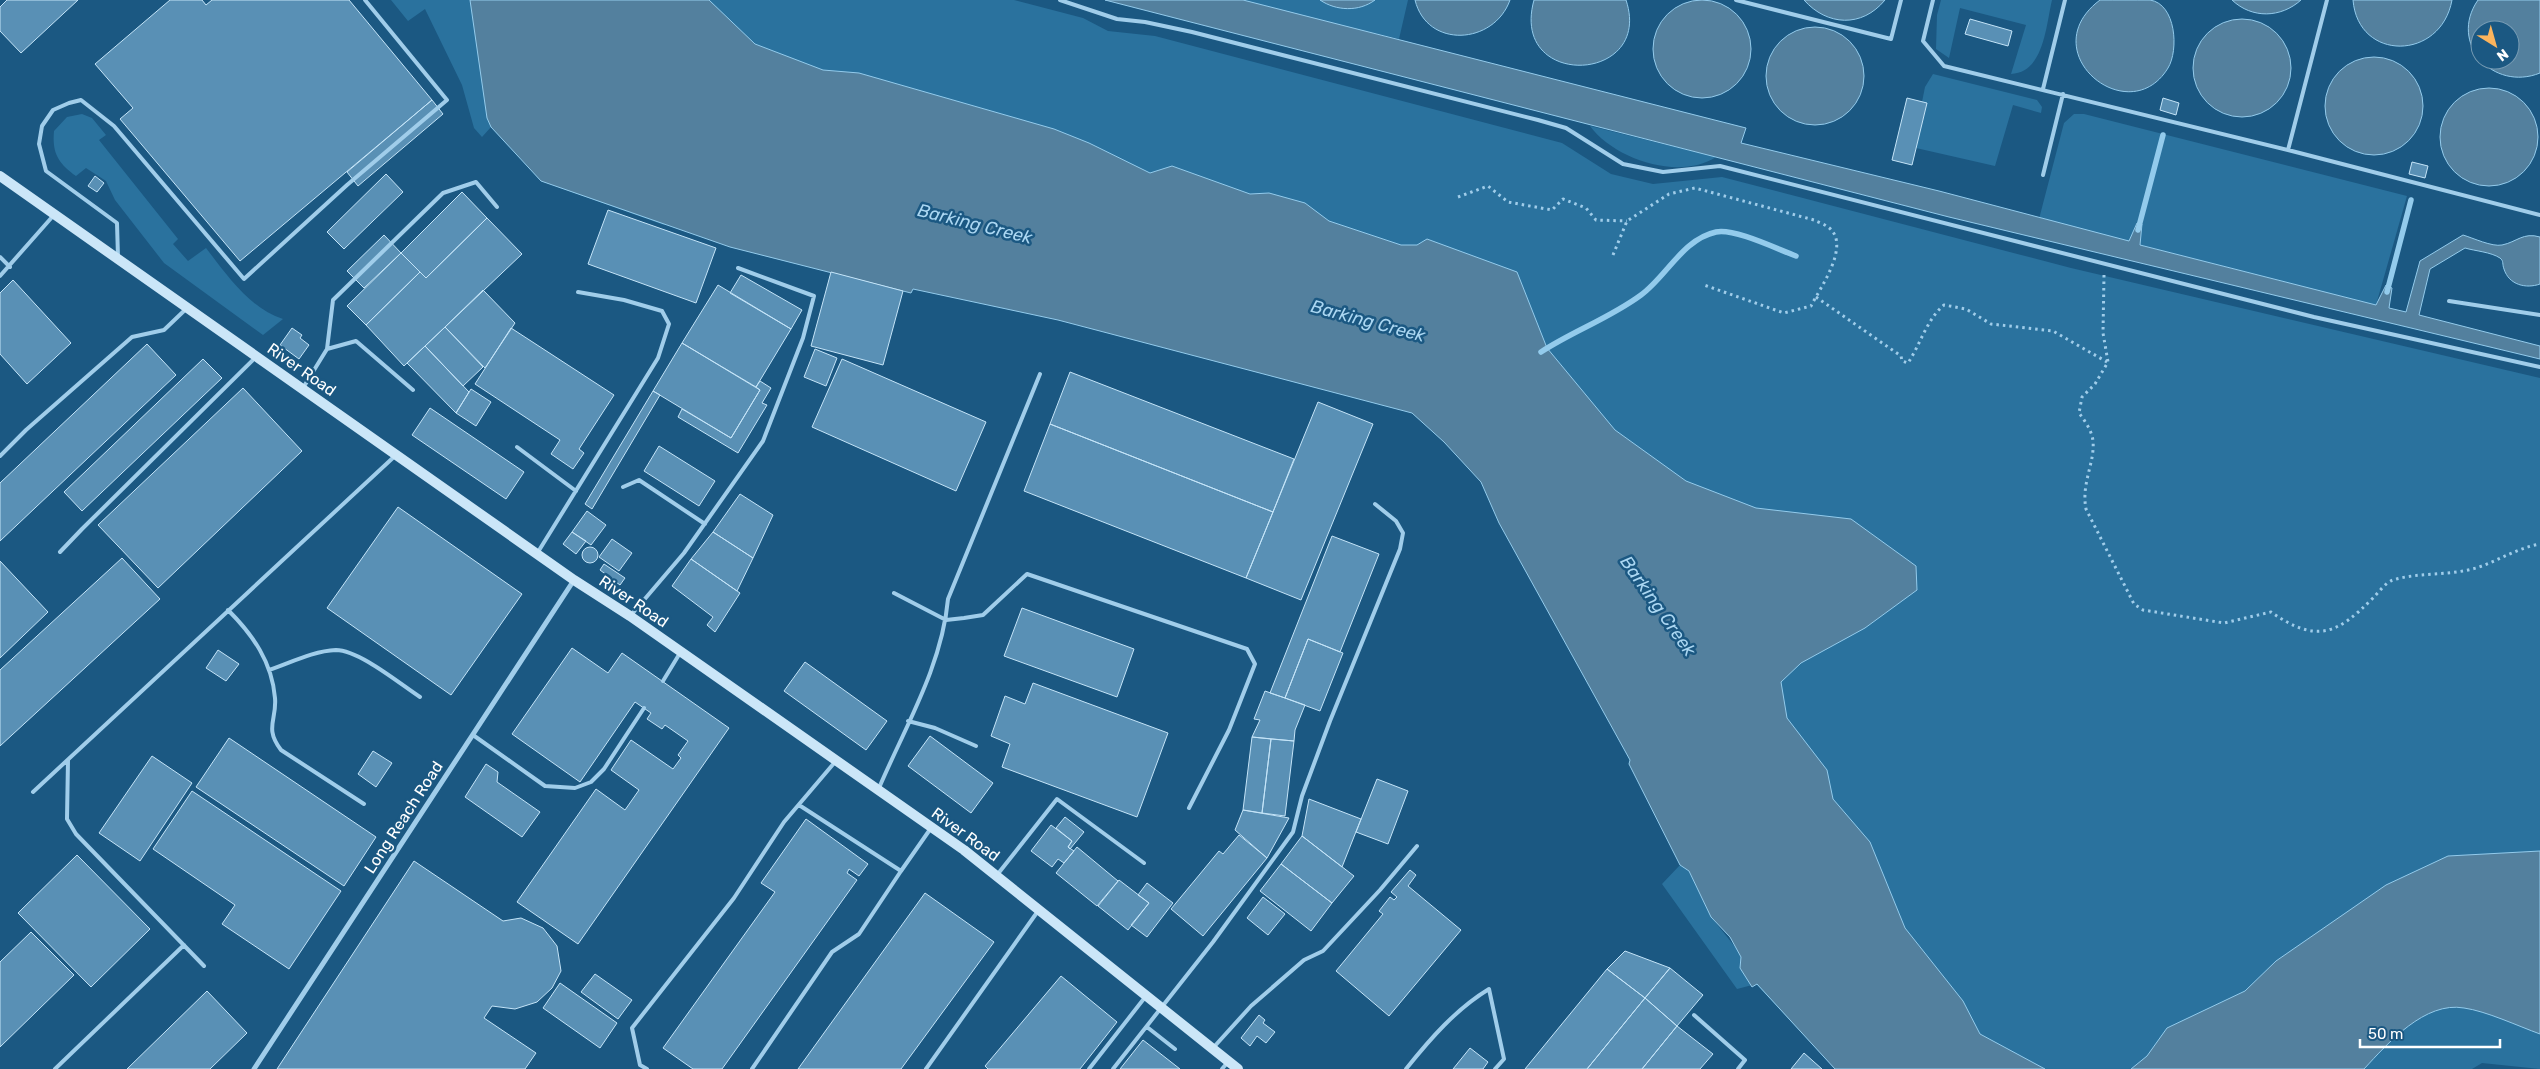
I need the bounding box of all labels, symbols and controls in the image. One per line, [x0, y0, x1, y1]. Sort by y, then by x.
north arrow [2470, 20, 2520, 70]
text: N [2493, 45, 2512, 65]
water label: Barking Creek [915, 199, 1035, 249]
water label: Barking Creek [1308, 295, 1428, 347]
street label: River Road [264, 339, 340, 400]
water label: Barking Creek [1615, 552, 1701, 661]
street label: River Road [595, 571, 672, 632]
street label: Long Reach Road [360, 758, 447, 877]
street label: River Road [928, 803, 1003, 865]
scale bar [2360, 1016, 2500, 1048]
text: 50 m [2368, 1025, 2403, 1043]

